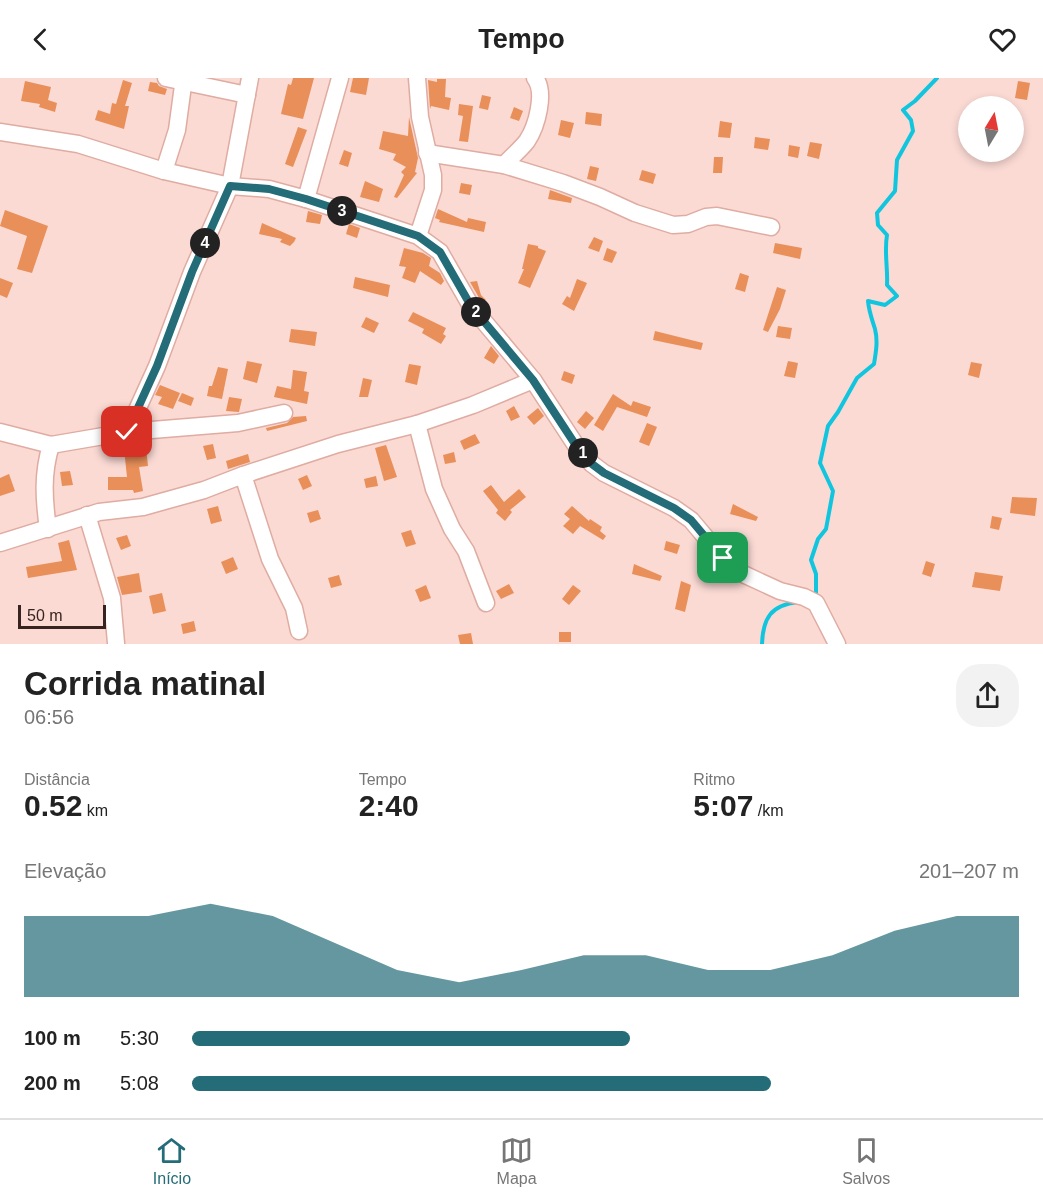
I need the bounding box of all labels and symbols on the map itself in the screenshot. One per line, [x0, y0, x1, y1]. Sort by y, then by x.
north arrow [958, 96, 1024, 162]
pin: 3 [327, 196, 357, 226]
pin: 4 [190, 228, 220, 258]
pin: 2 [461, 297, 491, 327]
pin [101, 406, 152, 457]
pin: 1 [568, 438, 598, 468]
pin [697, 532, 748, 583]
scale bar [18, 602, 106, 630]

